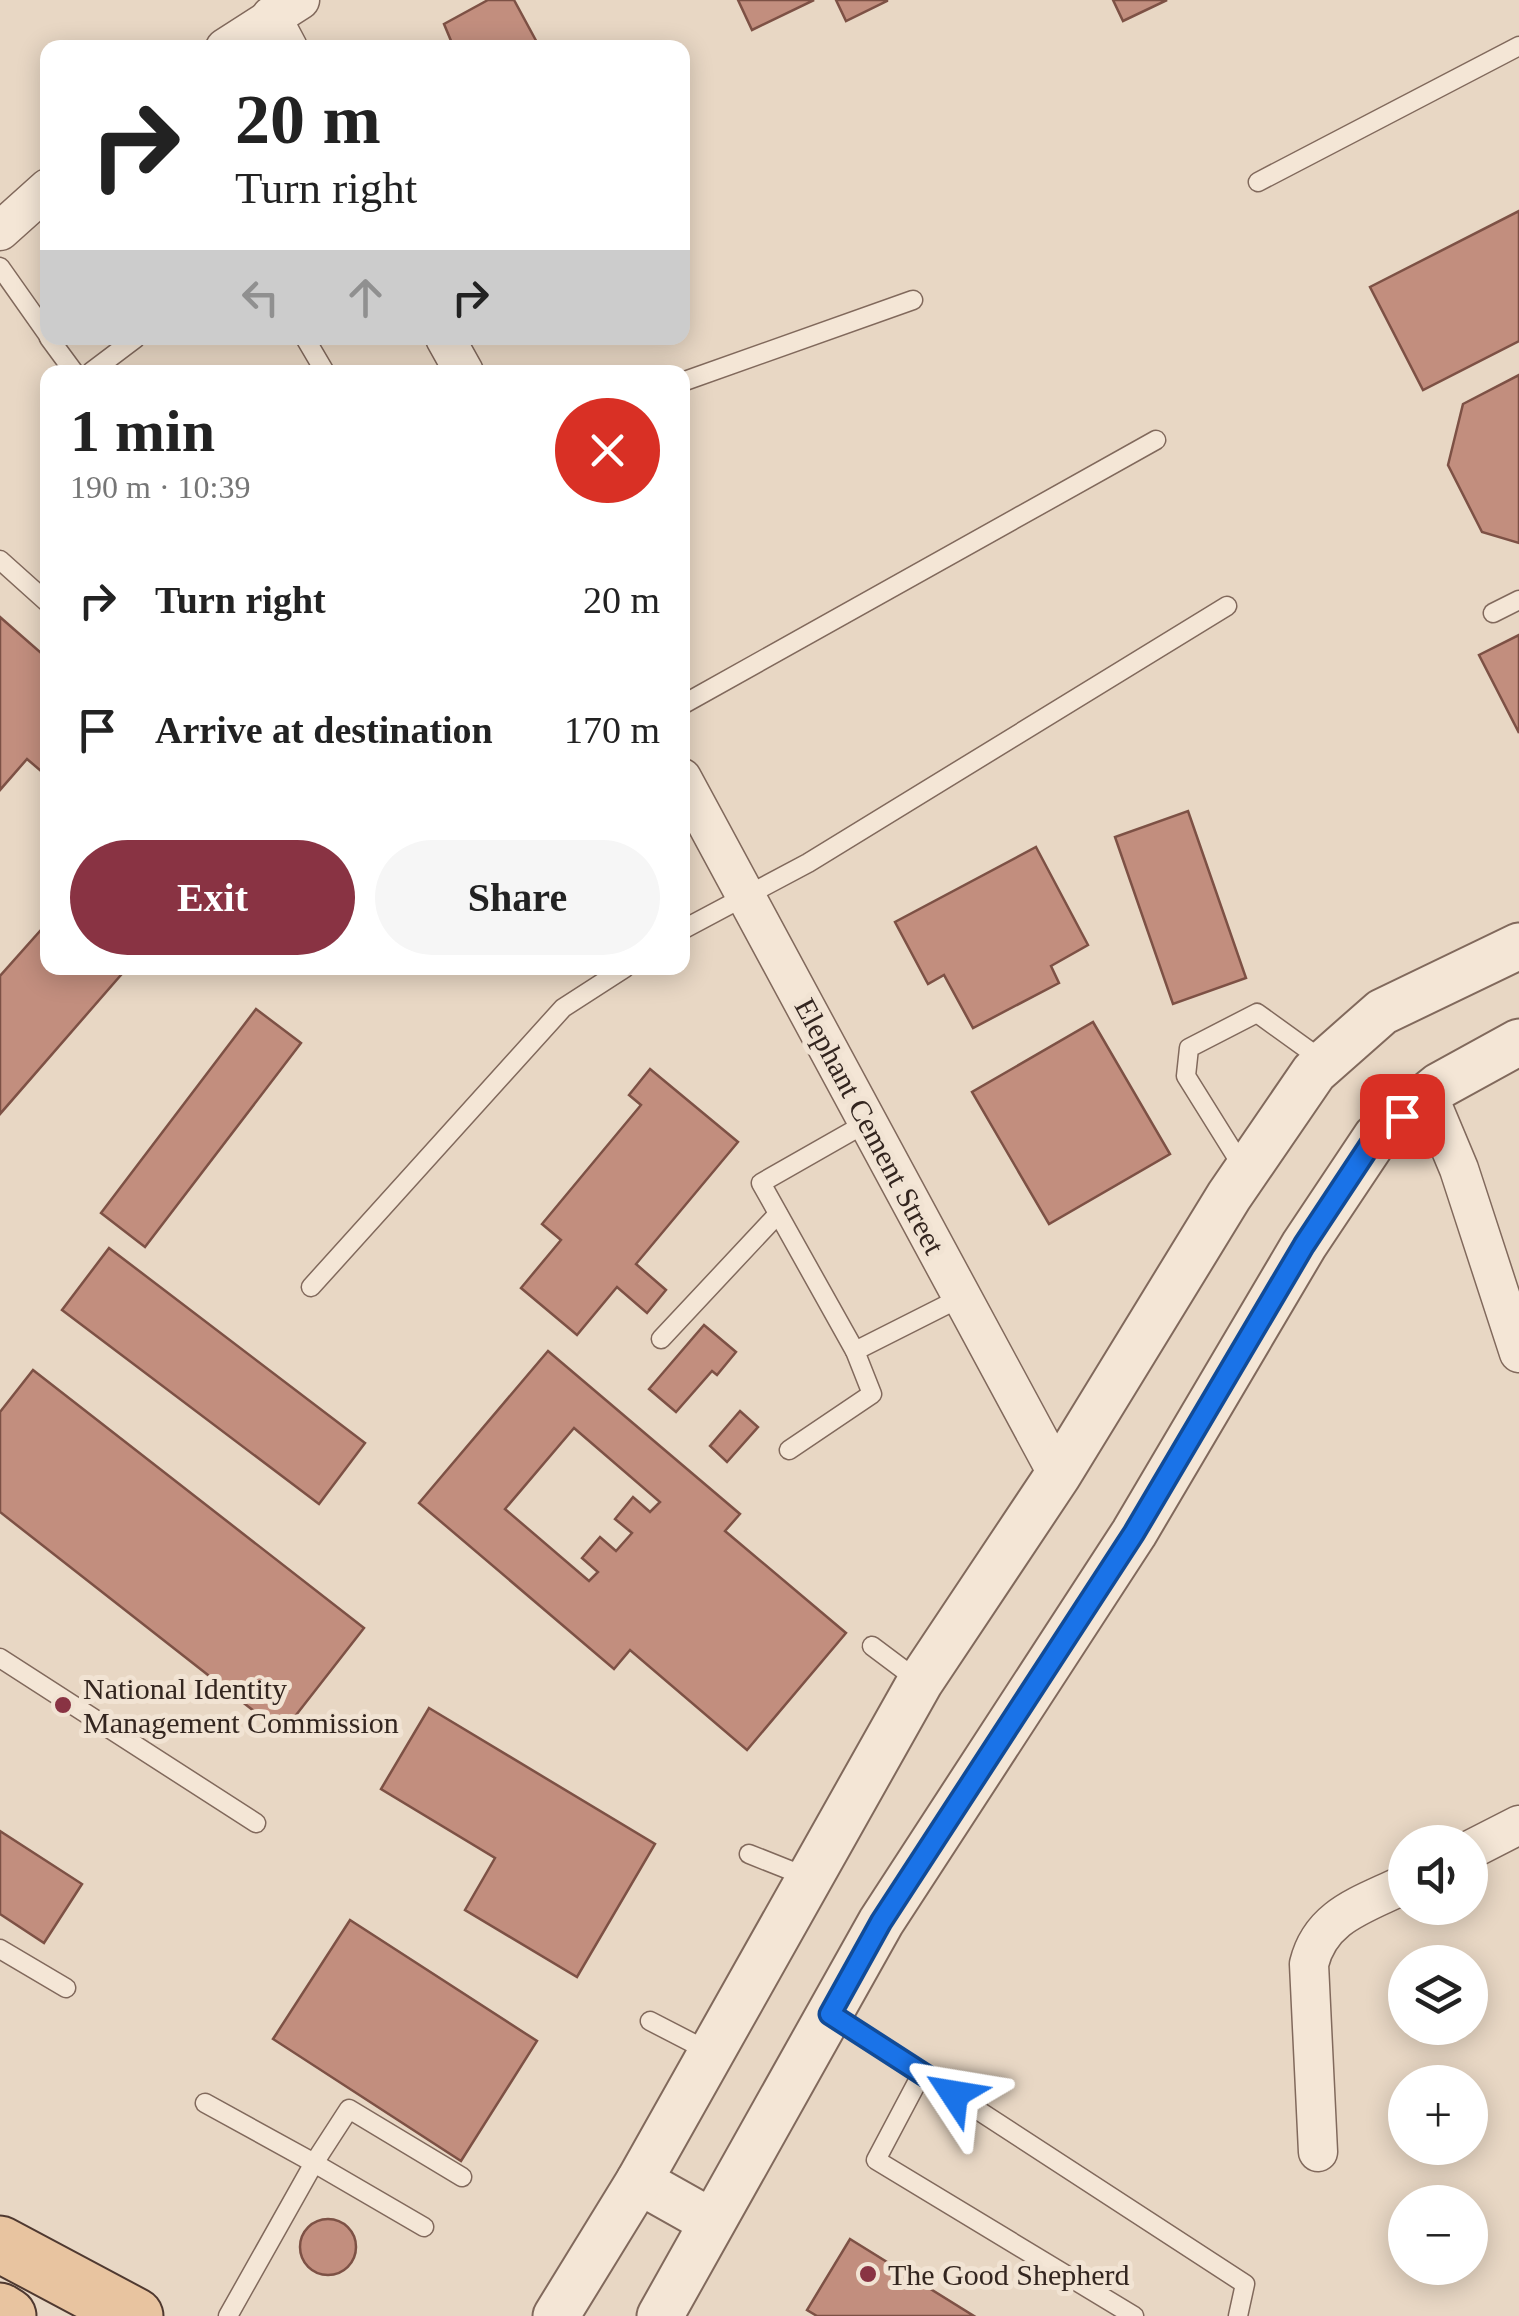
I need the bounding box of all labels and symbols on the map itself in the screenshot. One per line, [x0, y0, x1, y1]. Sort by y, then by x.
street label: Elephant Cement Street [789, 992, 952, 1260]
pin [1360, 1074, 1445, 1159]
place label: National Identity Management Commission [83, 1672, 399, 1739]
marker: National Identity Management Commission [52, 1694, 74, 1716]
position arrow [902, 2042, 1006, 2146]
place label: The Good Shepherd [888, 2258, 1130, 2291]
marker: The Good Shepherd [857, 2263, 879, 2285]

